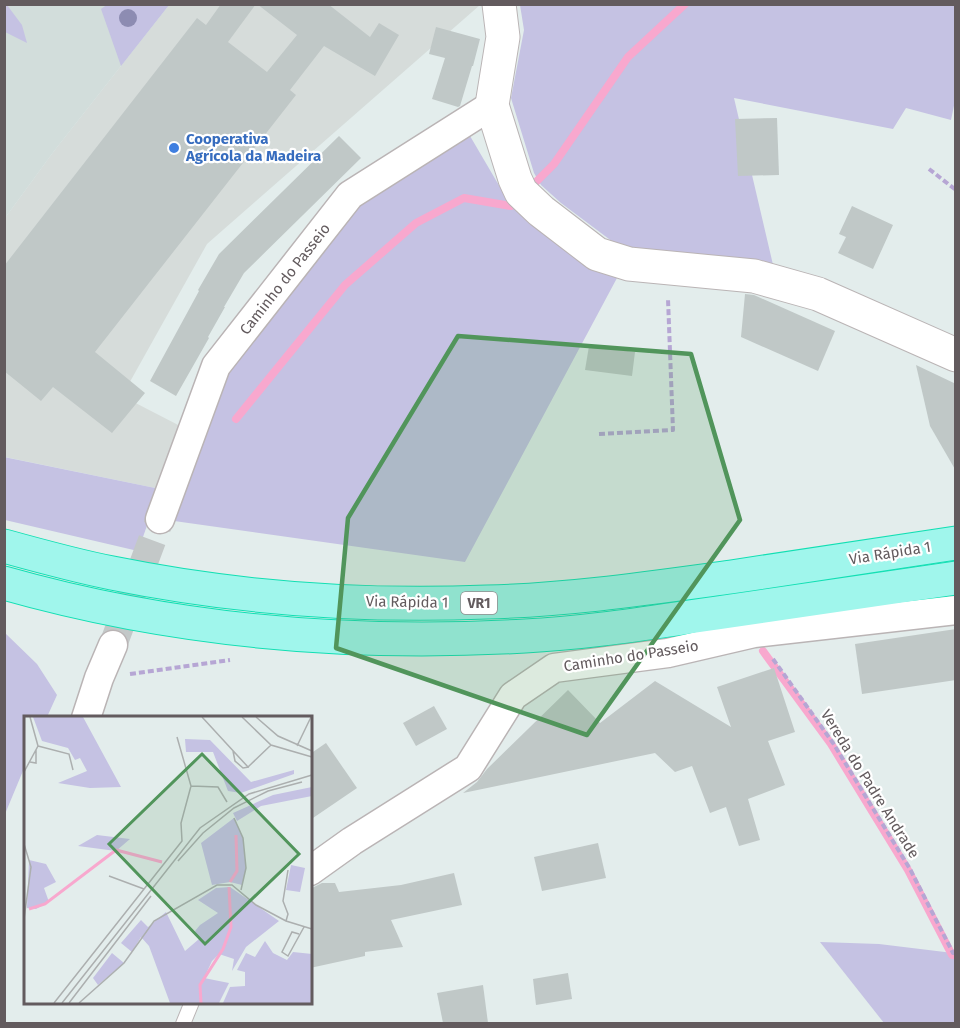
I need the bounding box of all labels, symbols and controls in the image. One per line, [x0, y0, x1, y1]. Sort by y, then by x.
place label: Cooperativa Agrícola da Madeira [185, 130, 321, 165]
marker: Cooperativa Agrícola da Madeira [167, 141, 181, 155]
street label: Caminho do Passeio [236, 220, 334, 338]
street label: Via Rápida 1 [848, 538, 932, 568]
street label: Via Rápida 1 [366, 592, 448, 612]
road number: VR1 [461, 592, 497, 614]
street label: Caminho do Passeio [562, 636, 700, 676]
street label: Vereda do Padre Andrade [817, 706, 923, 862]
inset map [24, 716, 312, 1004]

